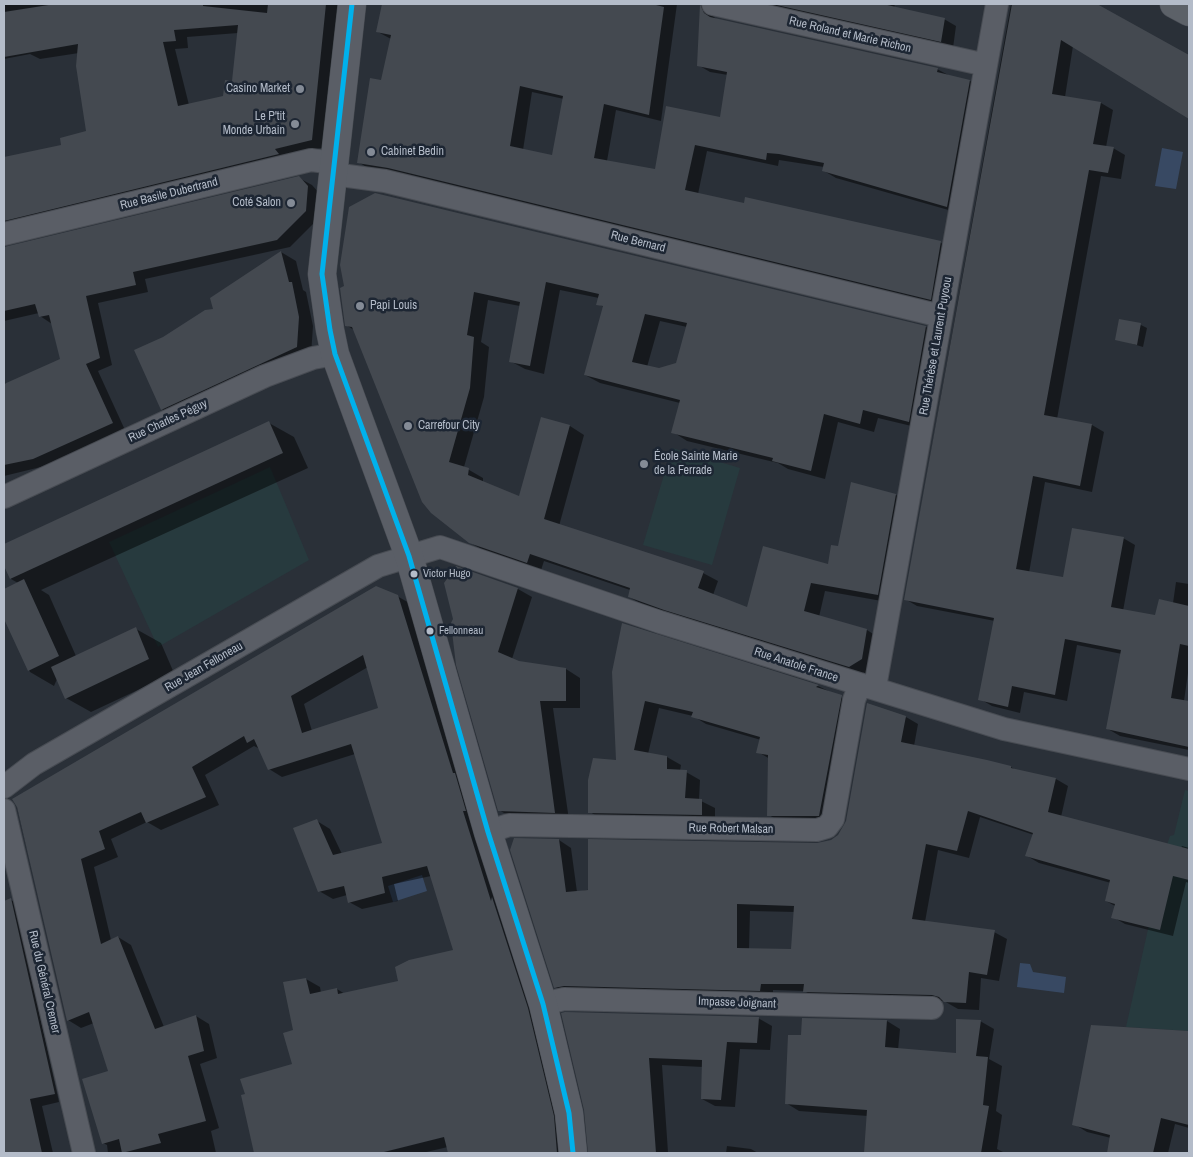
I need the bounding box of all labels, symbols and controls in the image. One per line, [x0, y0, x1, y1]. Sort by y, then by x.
street label: Rue Roland et Marie Richon [788, 14, 912, 56]
place label: Casino Market [226, 82, 290, 96]
marker: Casino Market [294, 83, 306, 95]
place label: Le P'tit Monde Urbain [223, 110, 285, 138]
marker: Le P'tit Monde Urbain [289, 118, 301, 130]
place label: Cabinet Bedin [381, 145, 444, 159]
marker: Cabinet Bedin [365, 146, 377, 158]
street label: Rue Basile Dubertrand [119, 175, 219, 213]
place label: Coté Salon [232, 196, 281, 210]
marker: Coté Salon [285, 197, 297, 209]
street label: Rue Bernard [609, 228, 667, 256]
street label: Rue Thérèse et Laurent Puyoou [917, 276, 955, 416]
place label: Papi Louis [370, 299, 417, 313]
marker: Papi Louis [354, 300, 366, 312]
street label: Rue Charles Péguy [126, 396, 210, 446]
place label: Carrefour City [418, 419, 480, 433]
marker: Carrefour City [402, 420, 414, 432]
place label: École Sainte Marie de la Ferrade [654, 450, 738, 478]
marker: École Sainte Marie de la Ferrade [638, 458, 650, 470]
place label: Victor Hugo [423, 567, 470, 581]
marker: Victor Hugo [409, 569, 419, 579]
place label: Fellonneau [439, 624, 483, 638]
marker: Fellonneau [425, 626, 435, 636]
street label: Rue Jean Felloneau [162, 639, 246, 695]
street label: Rue Anatole France [752, 645, 840, 685]
street label: Rue Robert Malsan [688, 821, 774, 837]
street label: Rue du Général Cremer [25, 929, 63, 1035]
street label: Impasse Joignant [698, 994, 776, 1012]

